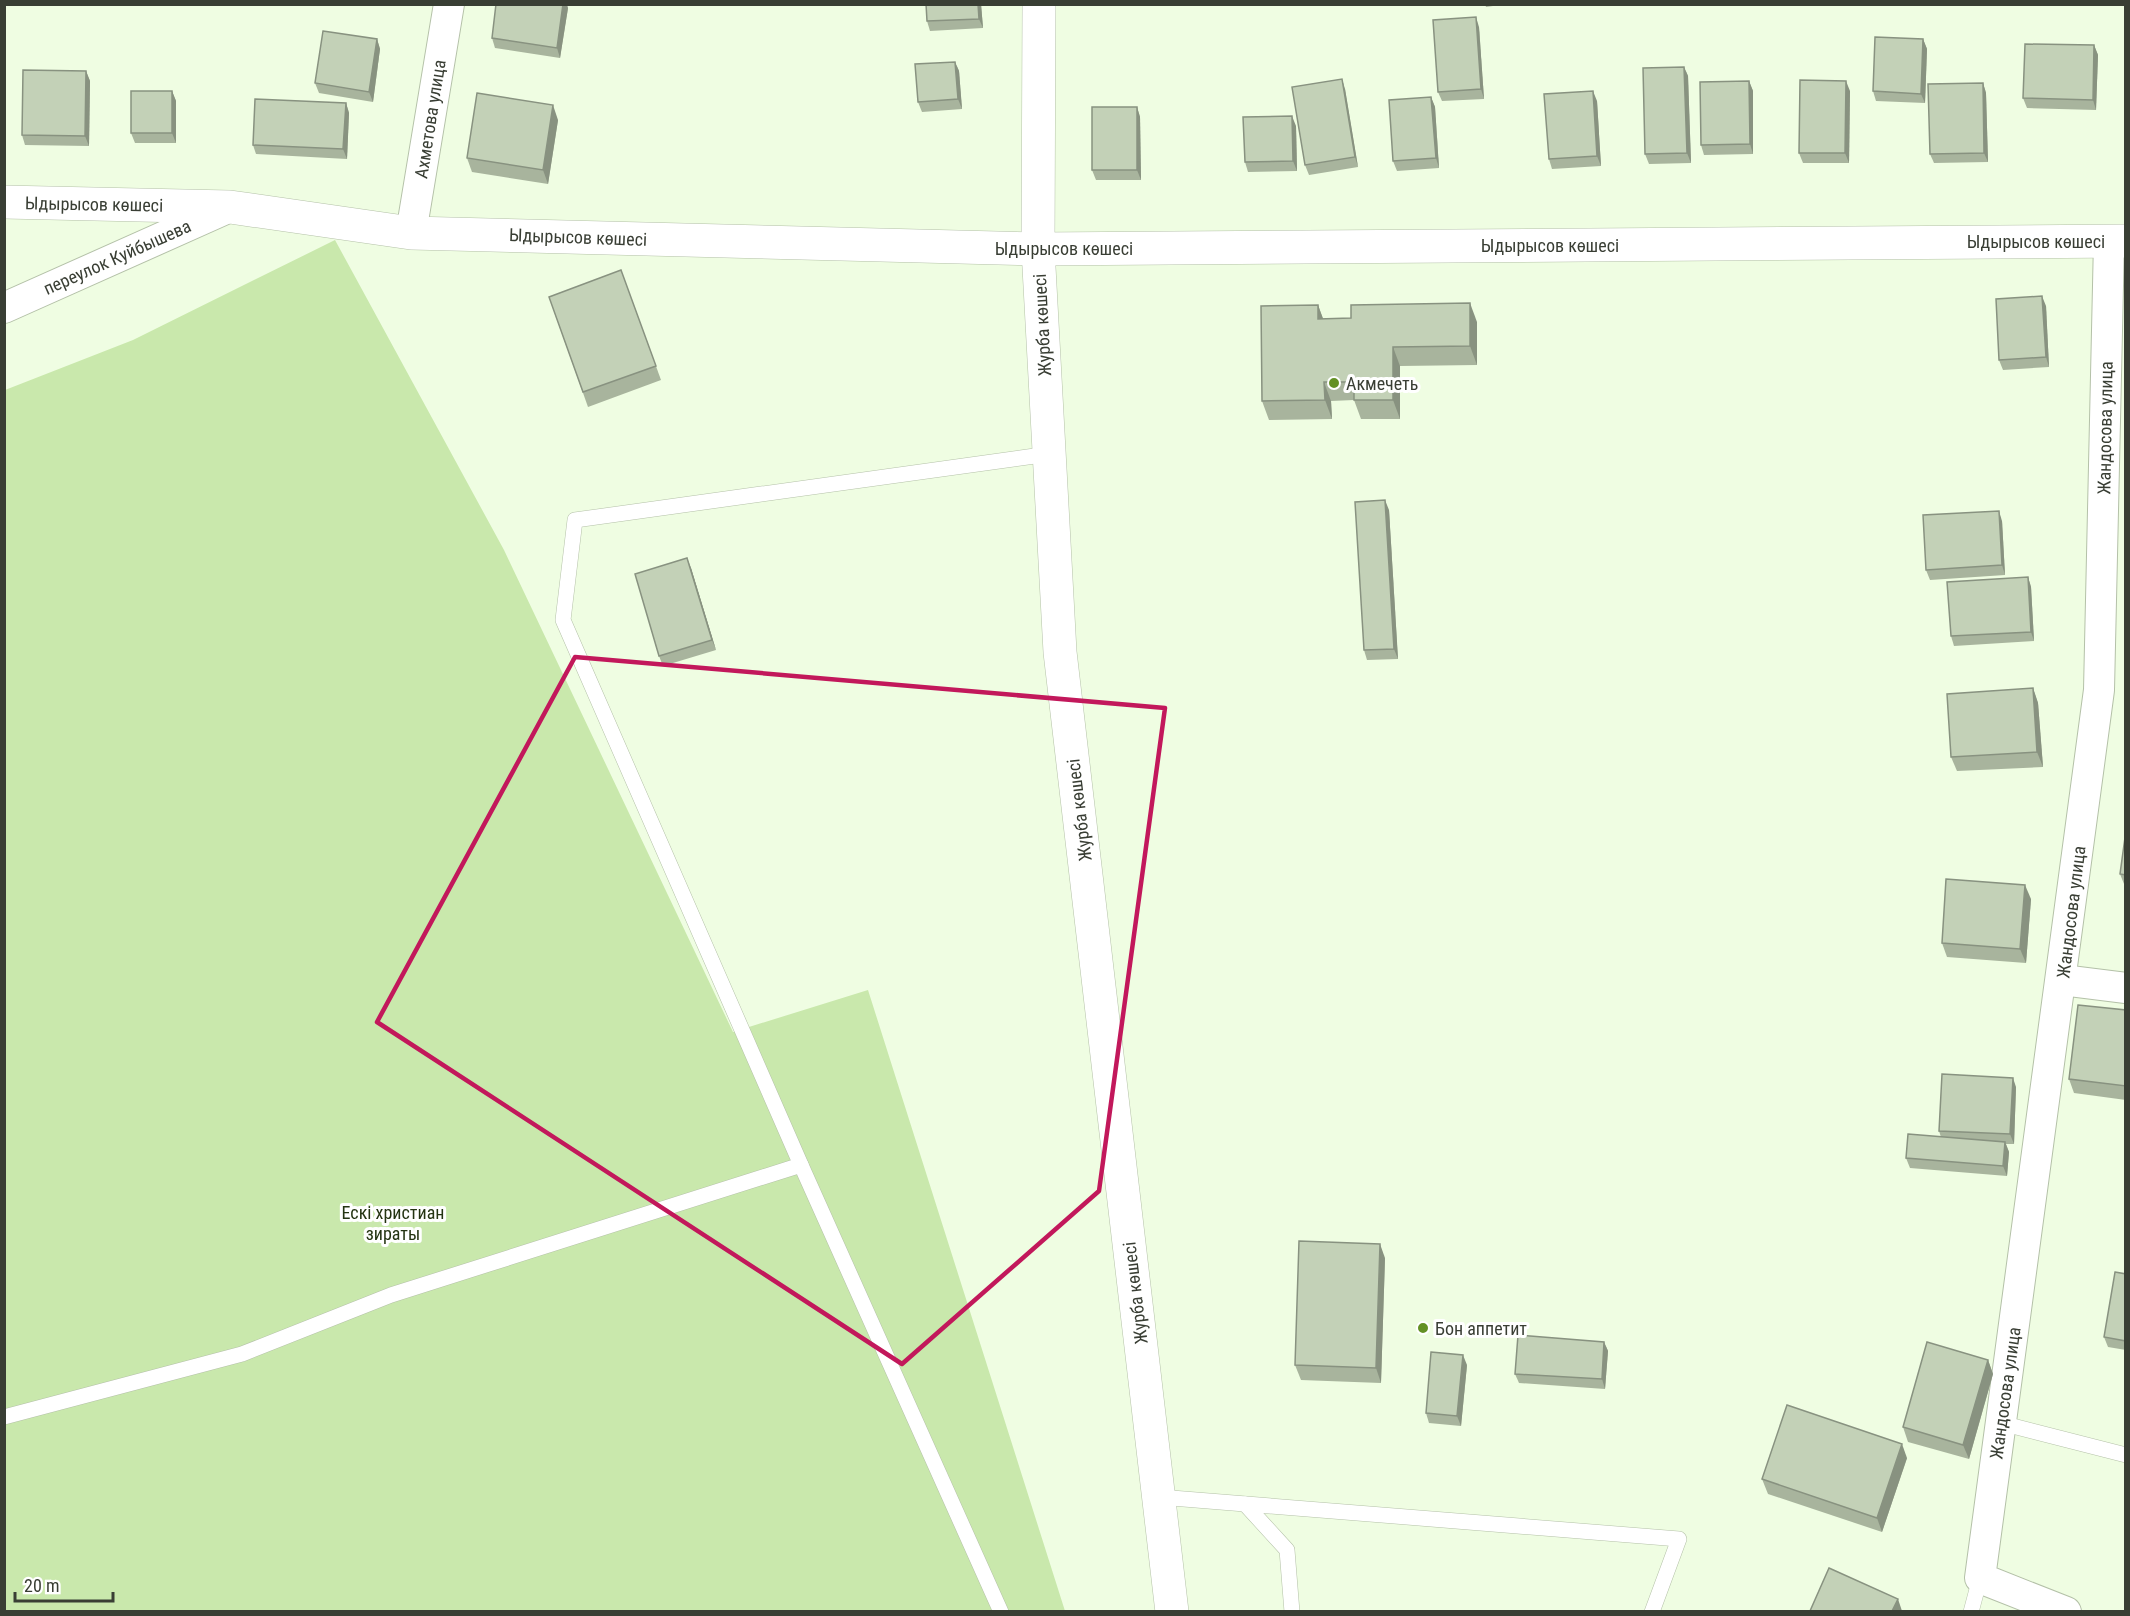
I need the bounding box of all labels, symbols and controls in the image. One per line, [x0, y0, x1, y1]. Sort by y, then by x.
street label: Ахметова улица [410, 58, 450, 180]
street label: Ыдырысов көшесі [25, 192, 163, 216]
street label: переулок Куйбышева [40, 215, 194, 299]
street label: Ыдырысов көшесі [508, 224, 648, 250]
street label: Ыдырысов көшесі [1967, 231, 2105, 252]
street label: Ыдырысов көшесі [1481, 235, 1619, 256]
street label: Ыдырысов көшесі [995, 238, 1133, 259]
street label: Журба көшесі [1029, 273, 1055, 377]
street label: Жандосова улица [2093, 361, 2117, 495]
place label: Акмечеть [1346, 373, 1418, 394]
marker: Акмечеть [1327, 376, 1341, 390]
street label: Журба көшесі [1062, 758, 1096, 862]
street label: Жандосова улица [2052, 845, 2090, 979]
park label: Ескі христиан зираты [342, 1202, 444, 1244]
street label: Журба көшесі [1118, 1241, 1152, 1345]
place label: Бон аппетит [1435, 1318, 1527, 1339]
marker: Бон аппетит [1416, 1321, 1430, 1335]
street label: Жандосова улица [1985, 1325, 2025, 1461]
scale bar [15, 1565, 112, 1603]
text: 20 m [24, 1575, 59, 1596]

